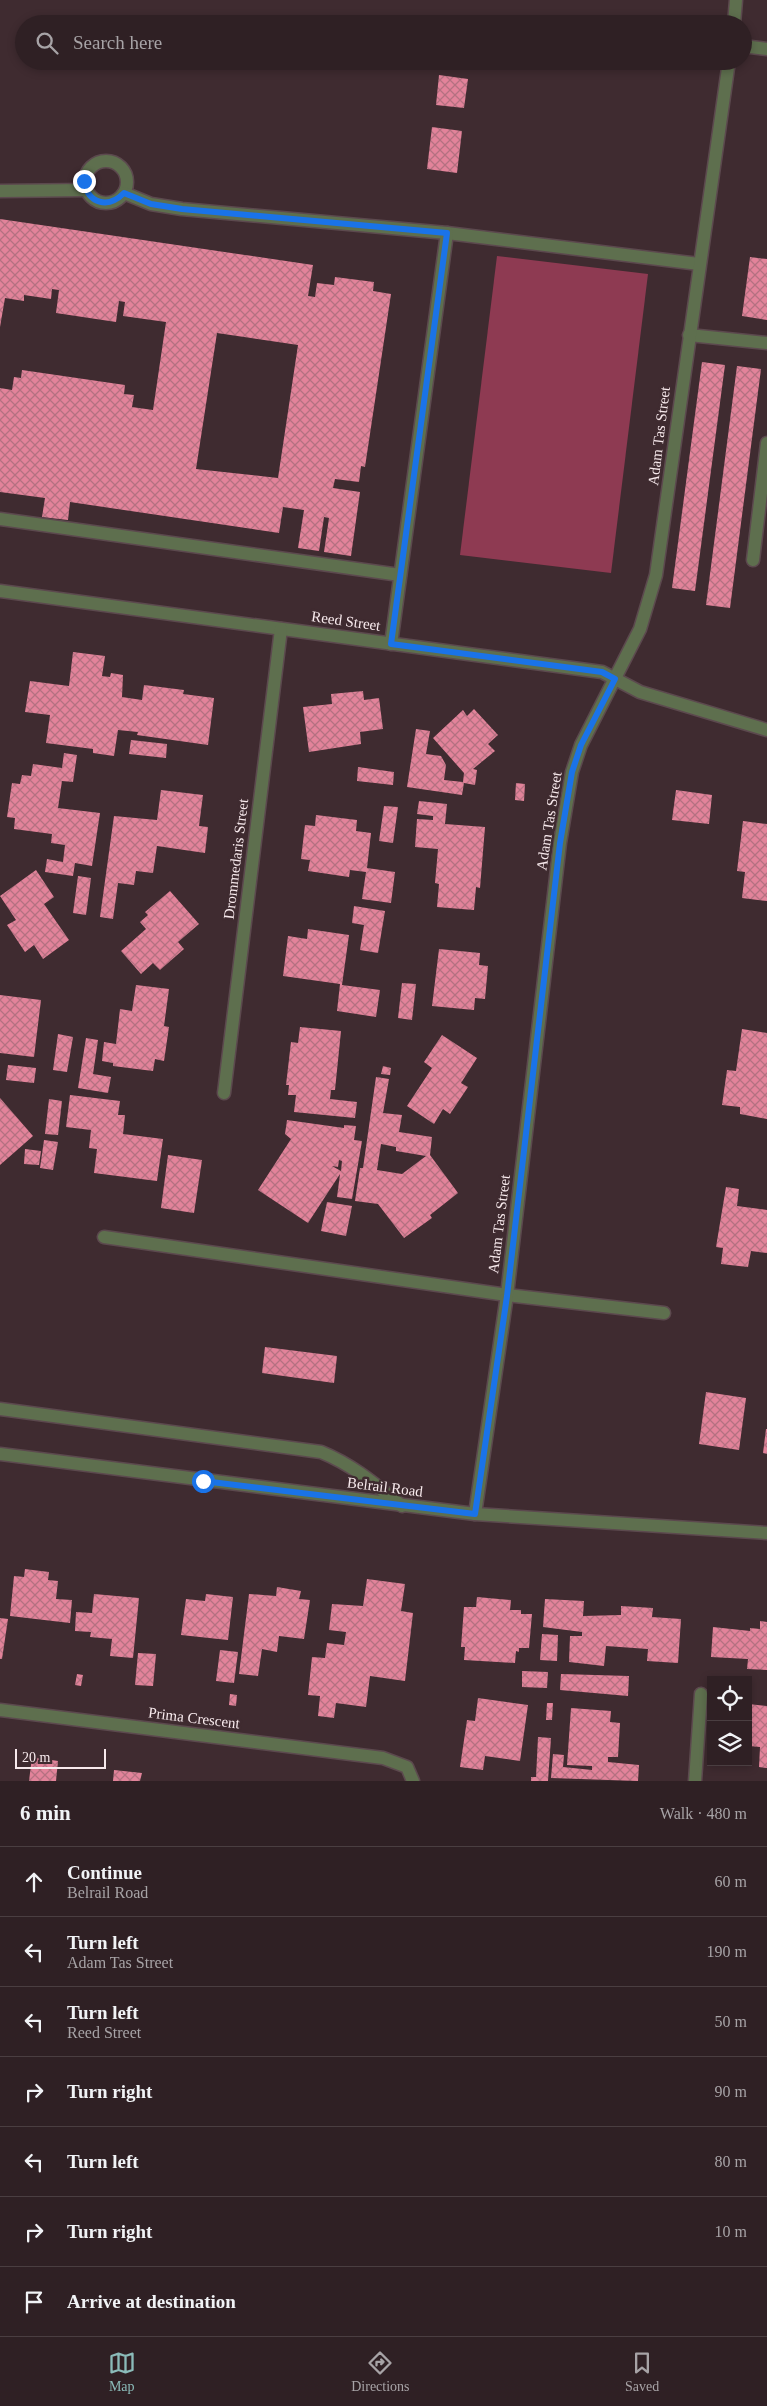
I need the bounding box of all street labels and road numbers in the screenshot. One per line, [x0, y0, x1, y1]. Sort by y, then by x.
street label: Adam Tas Street [645, 385, 673, 486]
street label: Reed Street [310, 608, 382, 634]
street label: Adam Tas Street [533, 770, 565, 871]
street label: Drommedaris Street [221, 797, 251, 920]
street label: Adam Tas Street [485, 1173, 513, 1274]
street label: Belrail Road [346, 1474, 424, 1500]
street label: Prima Crescent [147, 1704, 241, 1732]

